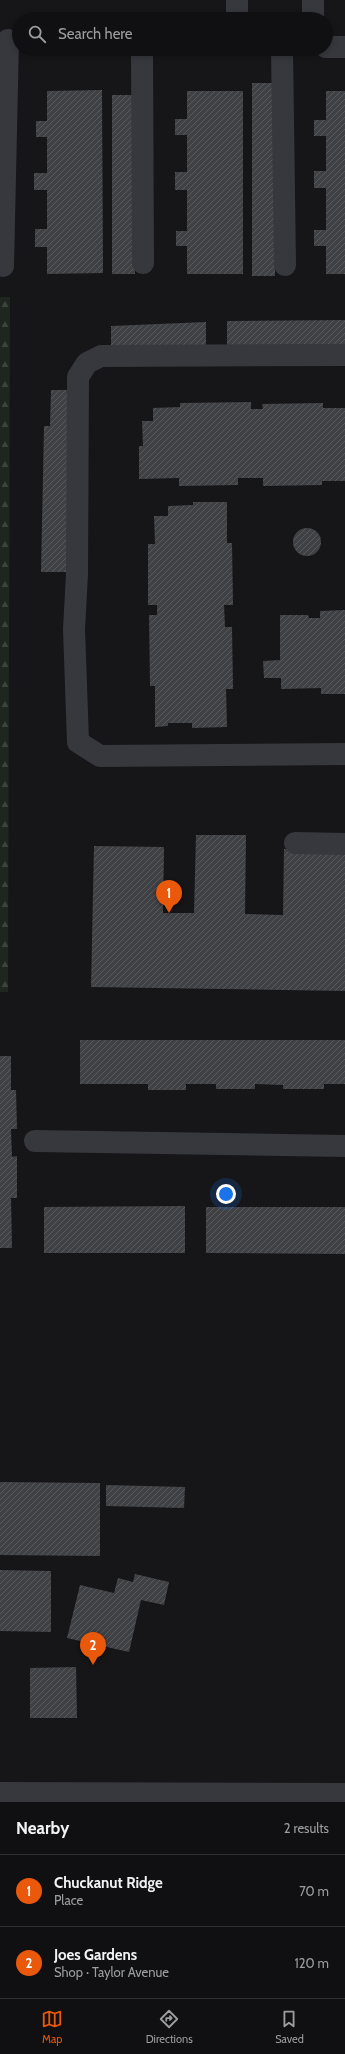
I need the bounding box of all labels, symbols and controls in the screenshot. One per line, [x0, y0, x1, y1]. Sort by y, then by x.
search box [12, 12, 333, 56]
icon: search [26, 23, 48, 45]
text: Search here [58, 25, 133, 43]
pin: 1 [156, 880, 182, 913]
your location [216, 1184, 236, 1204]
pin: 2 [80, 1632, 106, 1665]
text: Nearby [16, 1818, 69, 1838]
text: 2 results [284, 1820, 329, 1836]
text: Chuckanut Ridge [54, 1874, 163, 1892]
text: 1 [27, 1883, 31, 1899]
text: 70 m [299, 1883, 329, 1899]
text: Place [54, 1892, 83, 1908]
text: Joes Gardens [54, 1946, 137, 1964]
text: 2 [26, 1955, 32, 1971]
text: 120 m [295, 1955, 329, 1971]
text: Shop · Taylor Avenue [54, 1964, 169, 1980]
tab: Map [41, 2008, 63, 2046]
tab: Directions [146, 2008, 193, 2046]
tab: Saved [275, 2008, 304, 2046]

